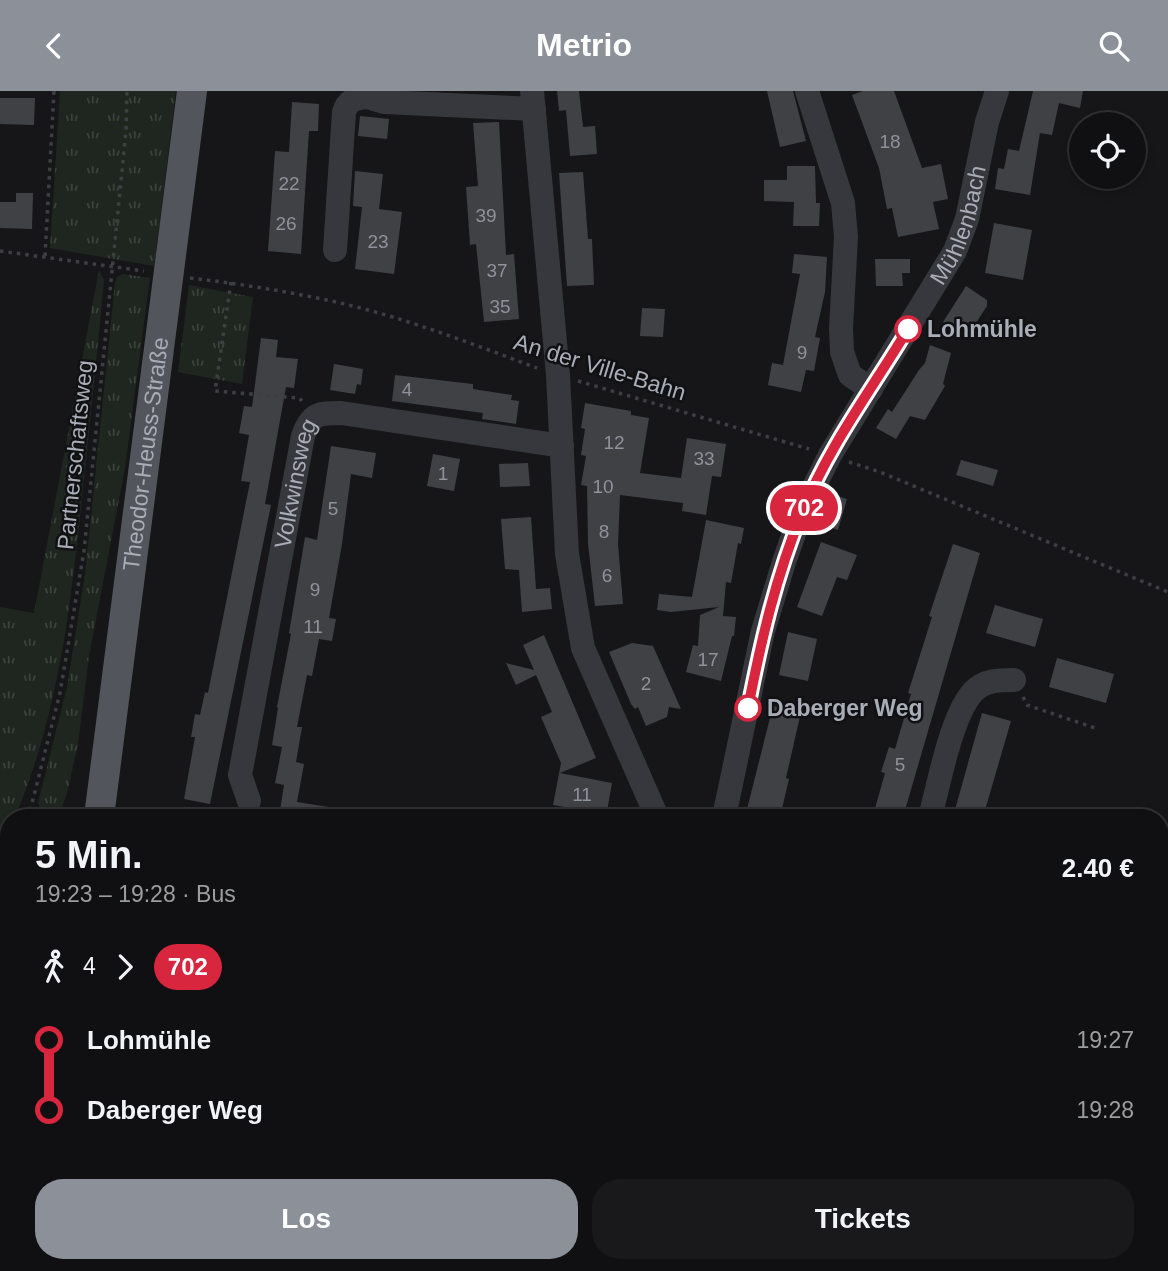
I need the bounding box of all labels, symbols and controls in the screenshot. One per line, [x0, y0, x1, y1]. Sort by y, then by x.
icon: back [35, 27, 73, 65]
text: Metrio [536, 27, 632, 63]
icon: search [1095, 27, 1133, 65]
map controls [1069, 112, 1146, 189]
button: locate [1069, 112, 1146, 189]
house number: 18 [879, 131, 901, 152]
street label: Mühlenbach [925, 163, 991, 289]
house number: 22 [278, 173, 300, 194]
house number: 39 [475, 205, 497, 226]
house number: 26 [275, 213, 297, 234]
house number: 23 [367, 231, 389, 252]
house number: 37 [486, 260, 508, 281]
house number: 35 [489, 296, 511, 317]
marker: Lohmühle [895, 316, 921, 342]
place label: Lohmühle [927, 316, 1037, 342]
street label: An der Ville-Bahn [511, 328, 689, 406]
street label: Theodor-Heuss-Straße [118, 336, 173, 572]
house number: 9 [797, 342, 807, 363]
street label: Partnerschaftsweg [52, 359, 98, 551]
house number: 4 [402, 379, 413, 400]
street label: Volkwinsweg [269, 414, 322, 551]
house number: 12 [603, 432, 625, 453]
house number: 33 [693, 448, 715, 469]
house number: 1 [438, 463, 448, 484]
house number: 10 [592, 476, 614, 497]
line badge: 702 [764, 485, 844, 531]
text: 702 [784, 494, 824, 521]
house number: 5 [328, 498, 338, 519]
house number: 8 [599, 521, 609, 542]
house number: 6 [602, 565, 612, 586]
house number: 9 [310, 579, 320, 600]
house number: 11 [303, 616, 323, 637]
house number: 17 [697, 649, 719, 670]
house number: 2 [641, 673, 651, 694]
marker: Daberger Weg [735, 695, 761, 721]
place label: Daberger Weg [767, 695, 923, 721]
house number: 5 [895, 754, 905, 775]
house number: 11 [572, 784, 592, 805]
text: 5 Min. [35, 834, 143, 876]
text: 2.40 € [1062, 853, 1134, 883]
text: 19:23 – 19:28 · Bus [35, 881, 236, 907]
icon: walk [35, 948, 73, 986]
icon: forward [106, 948, 144, 986]
text: 4 [83, 953, 96, 979]
text: 702 [168, 953, 208, 980]
text: Lohmühle [87, 1025, 211, 1055]
text: 19:27 [1076, 1027, 1134, 1053]
text: Daberger Weg [87, 1095, 263, 1125]
text: 19:28 [1076, 1097, 1134, 1123]
button: Los [35, 1179, 578, 1259]
button: Tickets [592, 1179, 1134, 1259]

